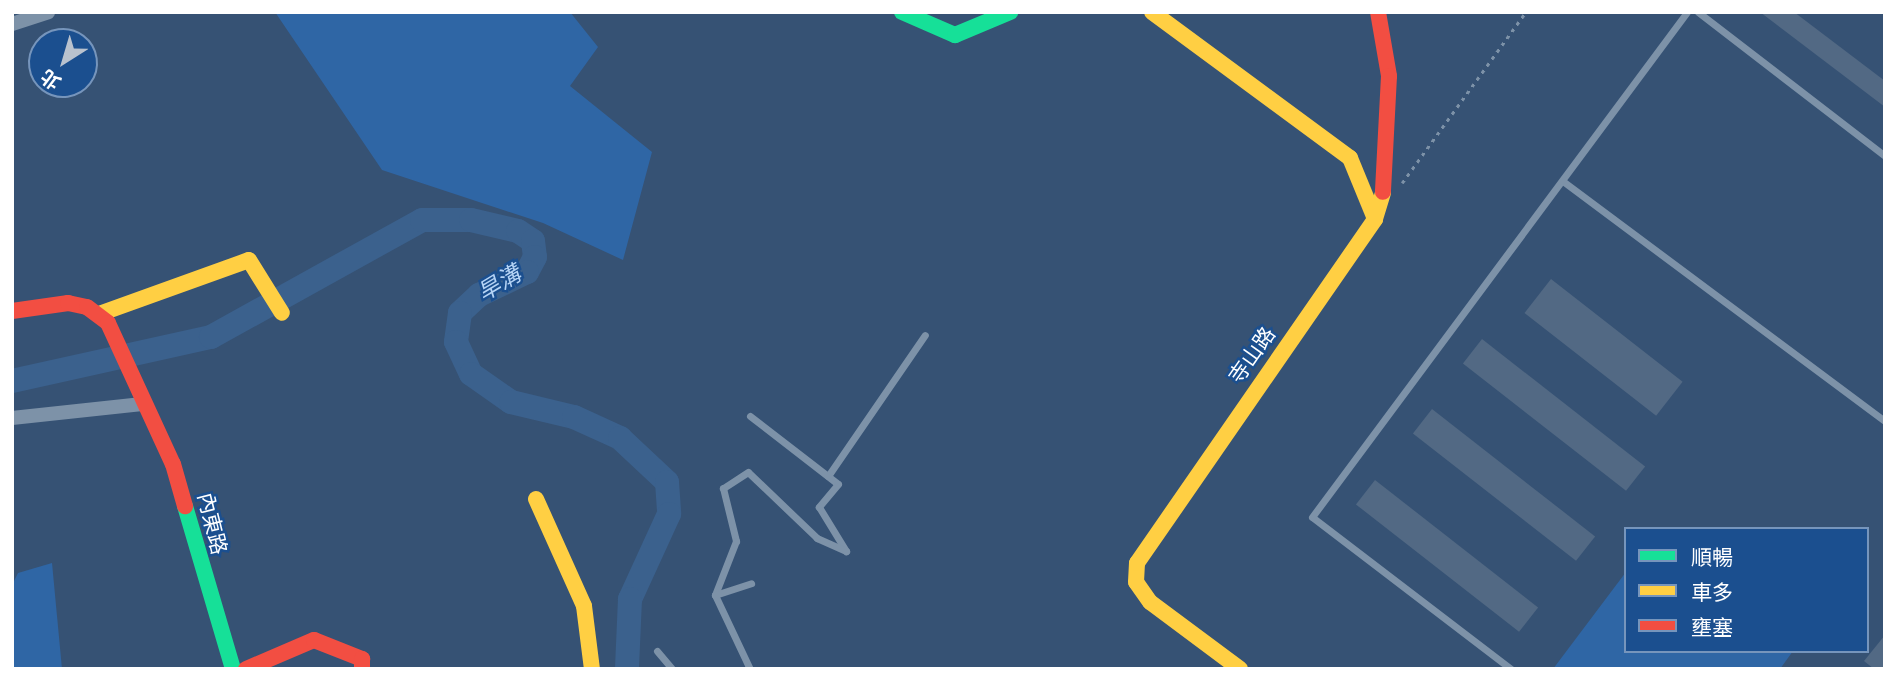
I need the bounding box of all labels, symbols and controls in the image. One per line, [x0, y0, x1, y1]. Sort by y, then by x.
north arrow [28, 28, 98, 98]
text: 北 [38, 65, 65, 92]
water label: 旱溝 [473, 261, 527, 309]
street label: 寺山路 [1225, 323, 1281, 389]
street label: 內東路 [191, 490, 231, 558]
legend [1624, 527, 1869, 653]
text: 順暢 [1691, 548, 1733, 569]
text: 車多 [1691, 583, 1733, 604]
text: 壅塞 [1691, 618, 1733, 639]

